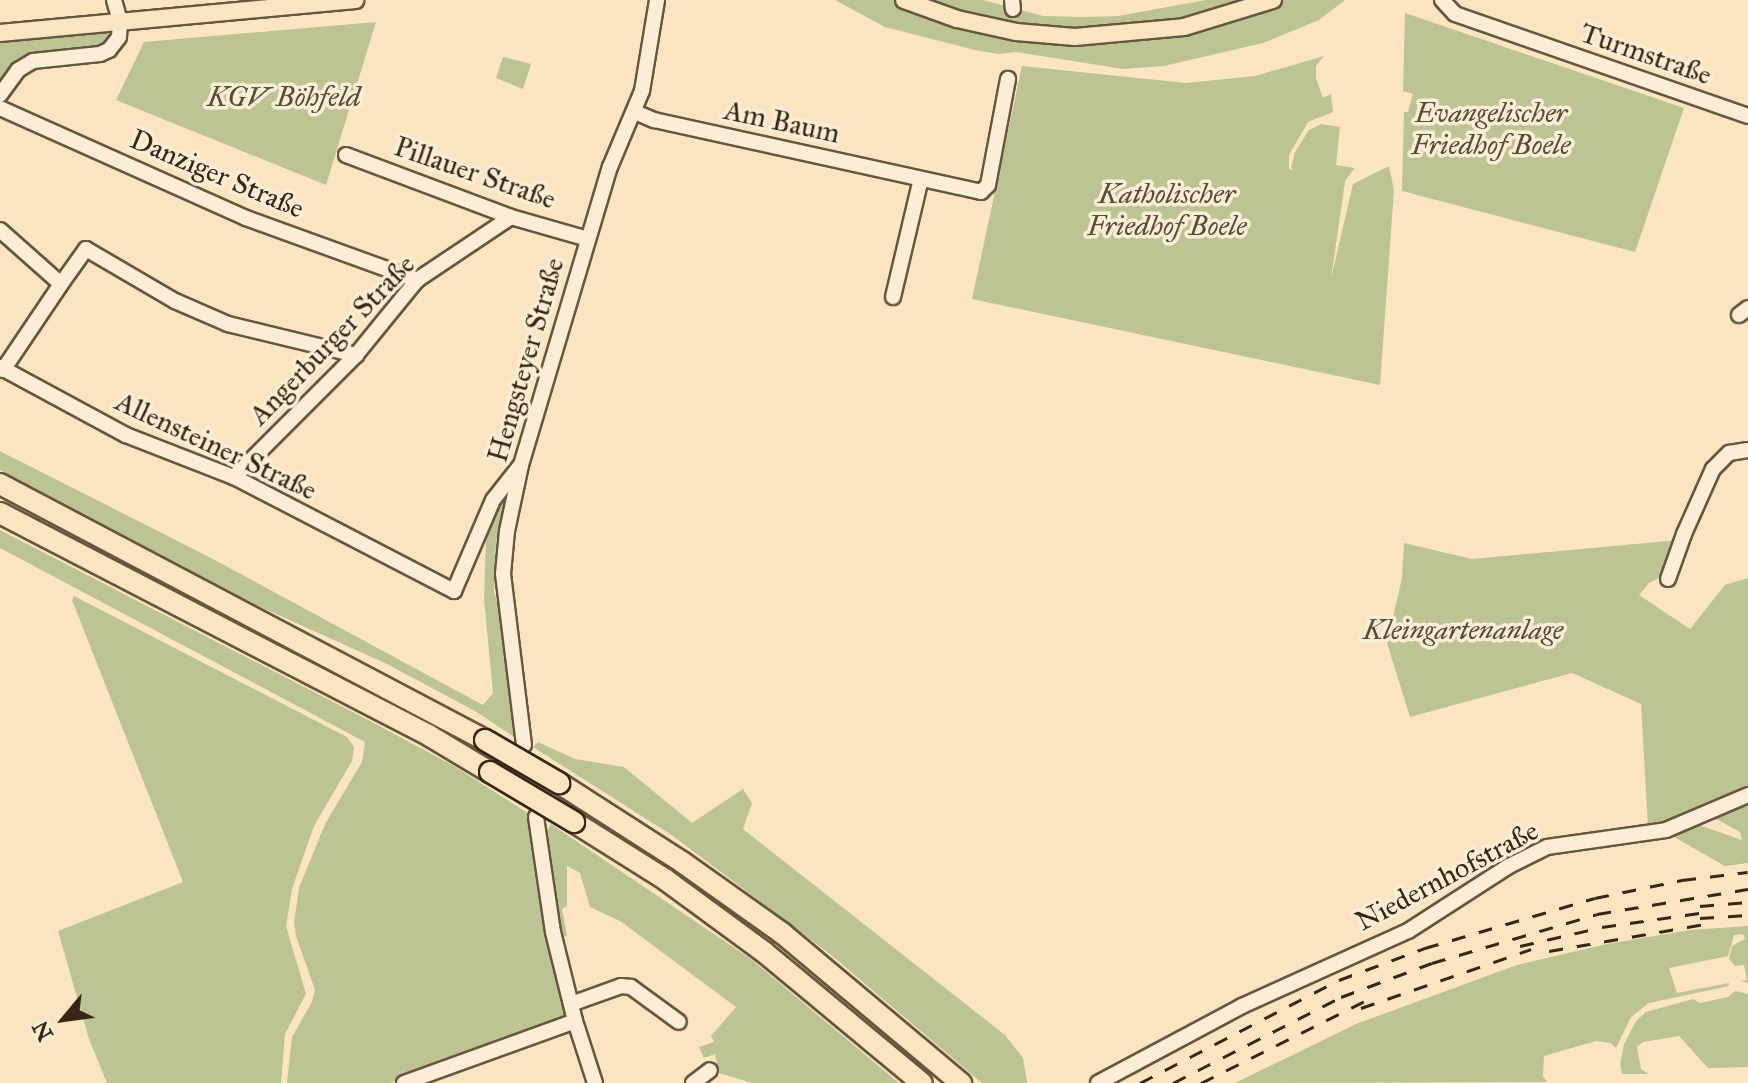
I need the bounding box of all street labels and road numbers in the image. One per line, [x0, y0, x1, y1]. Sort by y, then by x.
street label: Turmstraße [1576, 16, 1716, 92]
street label: Am Baum [721, 93, 843, 151]
street label: Danziger Straße [125, 122, 309, 226]
street label: Pillauer Straße [390, 130, 560, 216]
street label: Angerburger Straße [242, 248, 422, 432]
street label: Hengsteyer Straße [481, 254, 571, 466]
street label: Allensteiner Straße [110, 385, 322, 507]
street label: Niedernhofstraße [1350, 814, 1544, 938]

